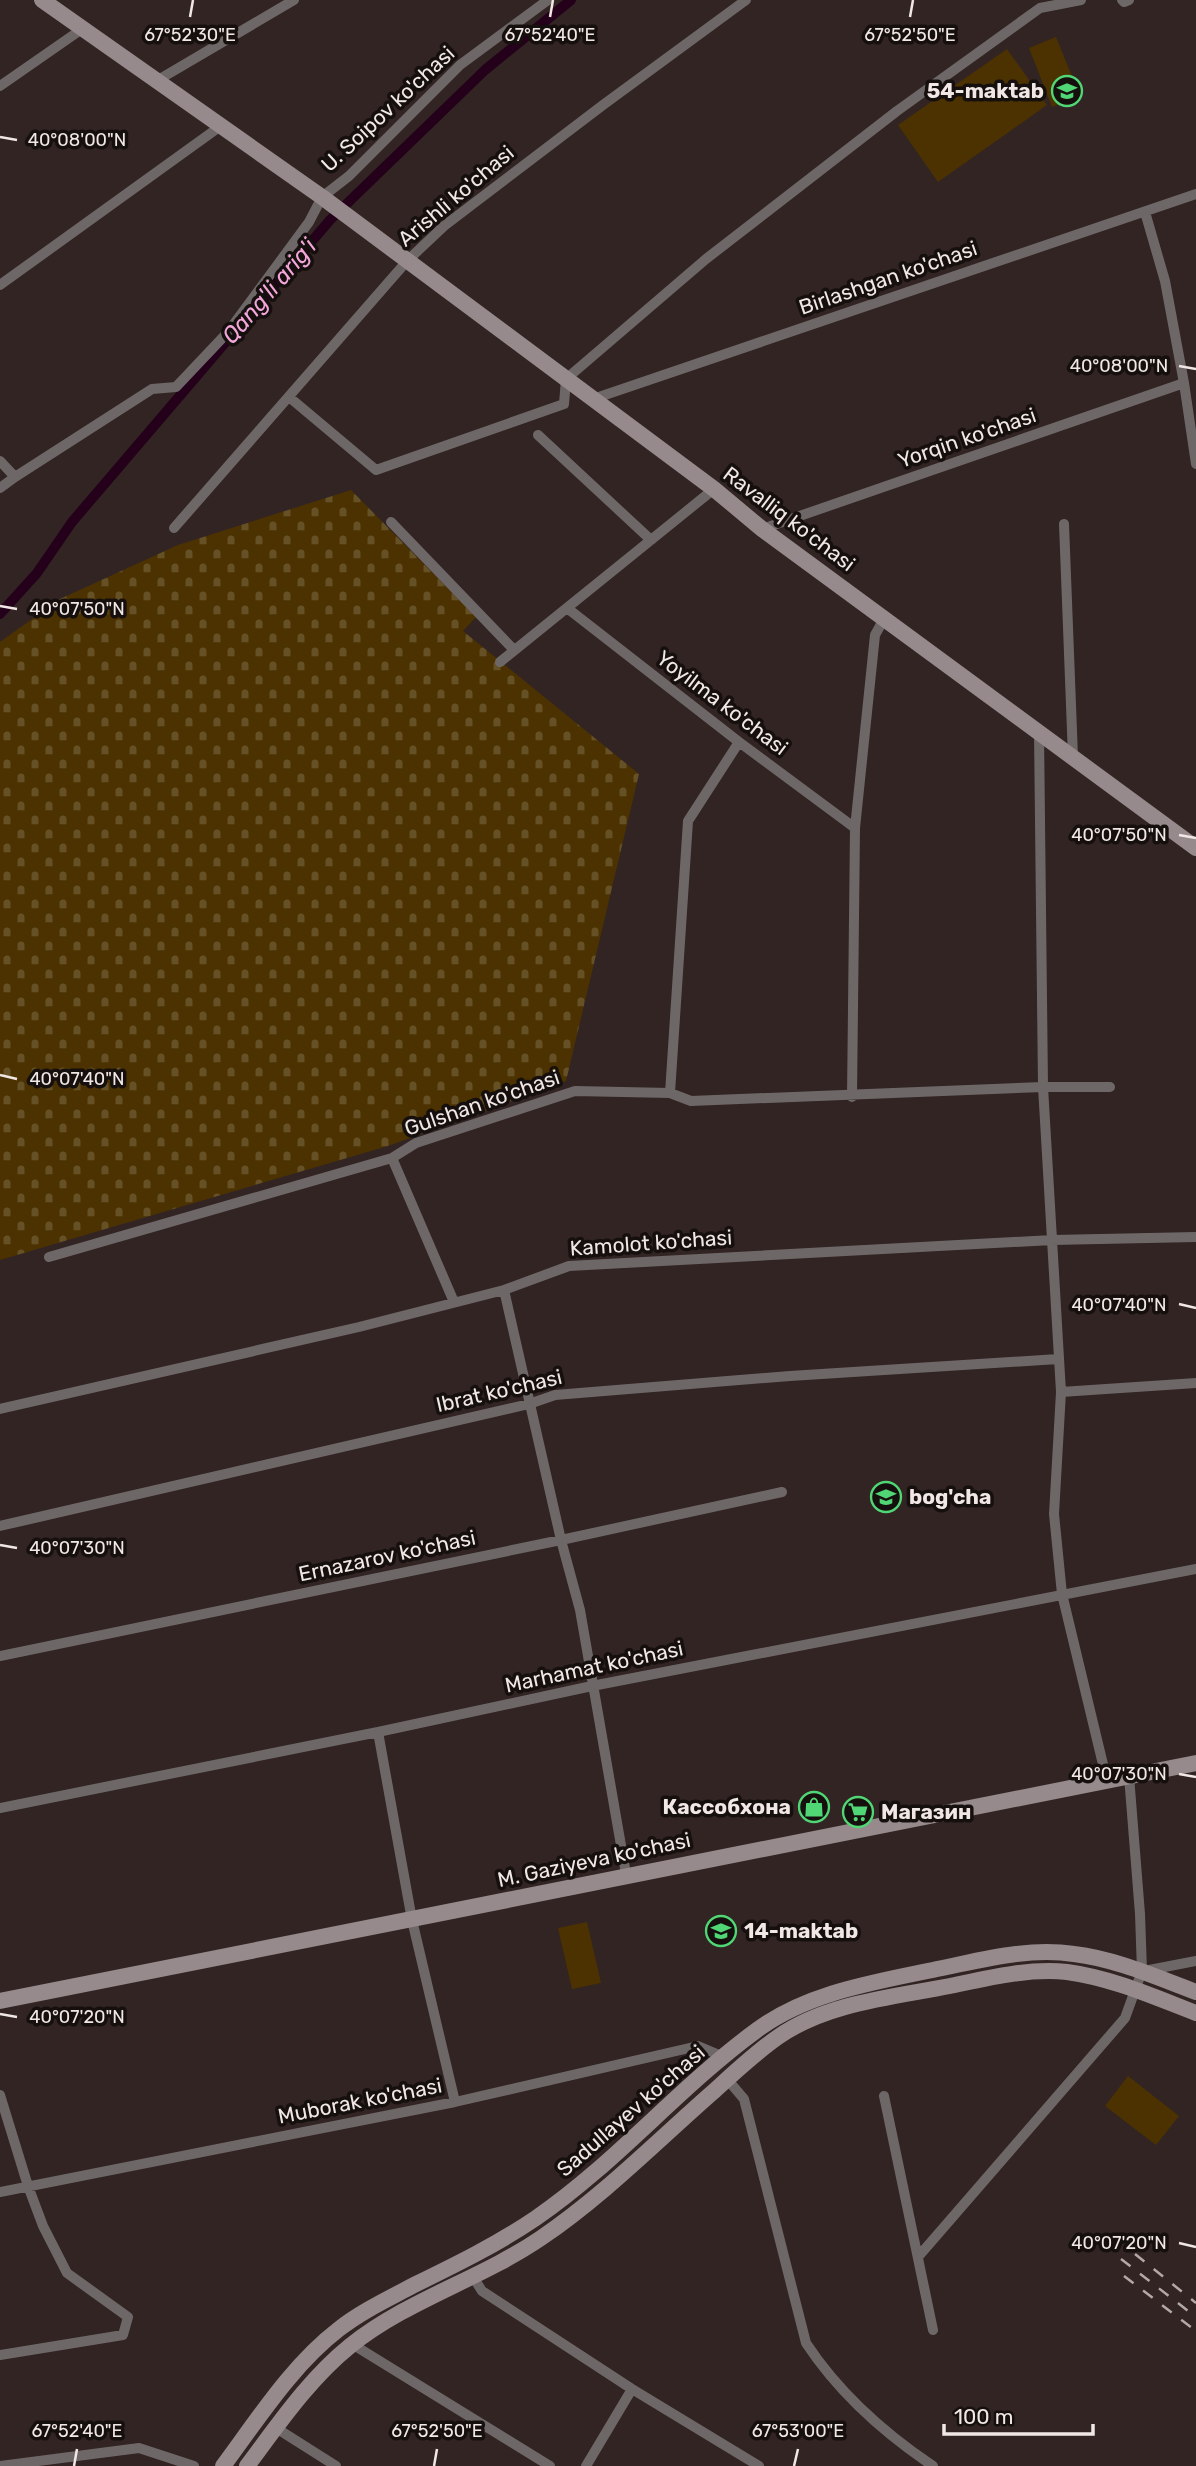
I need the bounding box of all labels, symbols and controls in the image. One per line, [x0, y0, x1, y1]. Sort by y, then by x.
text: 67°52'30"E [144, 24, 236, 46]
text: 67°52'40"E [504, 24, 596, 46]
text: 67°52'50"E [864, 24, 956, 46]
street label: U. Soipov ko'chasi [316, 41, 459, 177]
school or university icon: 54-maktab [1050, 74, 1084, 108]
place label: 54-maktab [927, 78, 1044, 103]
text: 40°08'00"N [28, 129, 126, 151]
street label: Arishli ko'chasi [393, 140, 519, 251]
water label: Qang'li arig'i [216, 232, 323, 349]
street label: Birlashgan ko'chasi [795, 235, 980, 320]
text: 40°08'00"N [1070, 355, 1168, 377]
street label: Yorqin ko'chasi [894, 402, 1039, 473]
street label: Ravalliq ko'chasi [719, 461, 860, 576]
text: 40°07'50"N [29, 598, 125, 620]
street label: Yoyilma ko'chasi [652, 645, 793, 760]
text: 40°07'50"N [1071, 824, 1167, 846]
street label: Gulshan ko'chasi [401, 1064, 563, 1141]
text: 40°07'40"N [29, 1068, 125, 1090]
street label: Kamolot ko'chasi [569, 1224, 733, 1261]
text: 40°07'40"N [1071, 1294, 1167, 1316]
street label: Ibrat ko'chasi [434, 1364, 564, 1417]
school or university icon: bog'cha [869, 1480, 903, 1514]
place label: bog'cha [909, 1484, 991, 1509]
street label: Ernazarov ko'chasi [296, 1525, 478, 1586]
text: 40°07'30"N [29, 1537, 125, 1559]
street label: Marhamat ko'chasi [502, 1635, 685, 1698]
text: 40°07'30"N [1071, 1763, 1167, 1785]
shop icon: Кассобхона [797, 1790, 831, 1824]
place label: Кассобхона [662, 1794, 791, 1819]
supermarket icon: Магазин [841, 1795, 875, 1829]
place label: Магазин [881, 1799, 971, 1824]
street label: M. Gaziyeva ko'chasi [495, 1827, 693, 1892]
school or university icon: 14-maktab [704, 1914, 738, 1948]
place label: 14-maktab [744, 1918, 858, 1943]
text: 40°07'20"N [29, 2006, 125, 2028]
street label: Sadullayev ko'chasi [552, 2040, 710, 2182]
street label: Muborak ko'chasi [276, 2072, 444, 2129]
text: 40°07'20"N [1071, 2232, 1167, 2254]
scale bar [944, 2392, 1093, 2436]
text: 100 m [954, 2404, 1013, 2429]
text: 67°52'40"E [31, 2420, 123, 2442]
text: 67°52'50"E [391, 2420, 483, 2442]
text: 67°53'00"E [752, 2420, 844, 2442]

